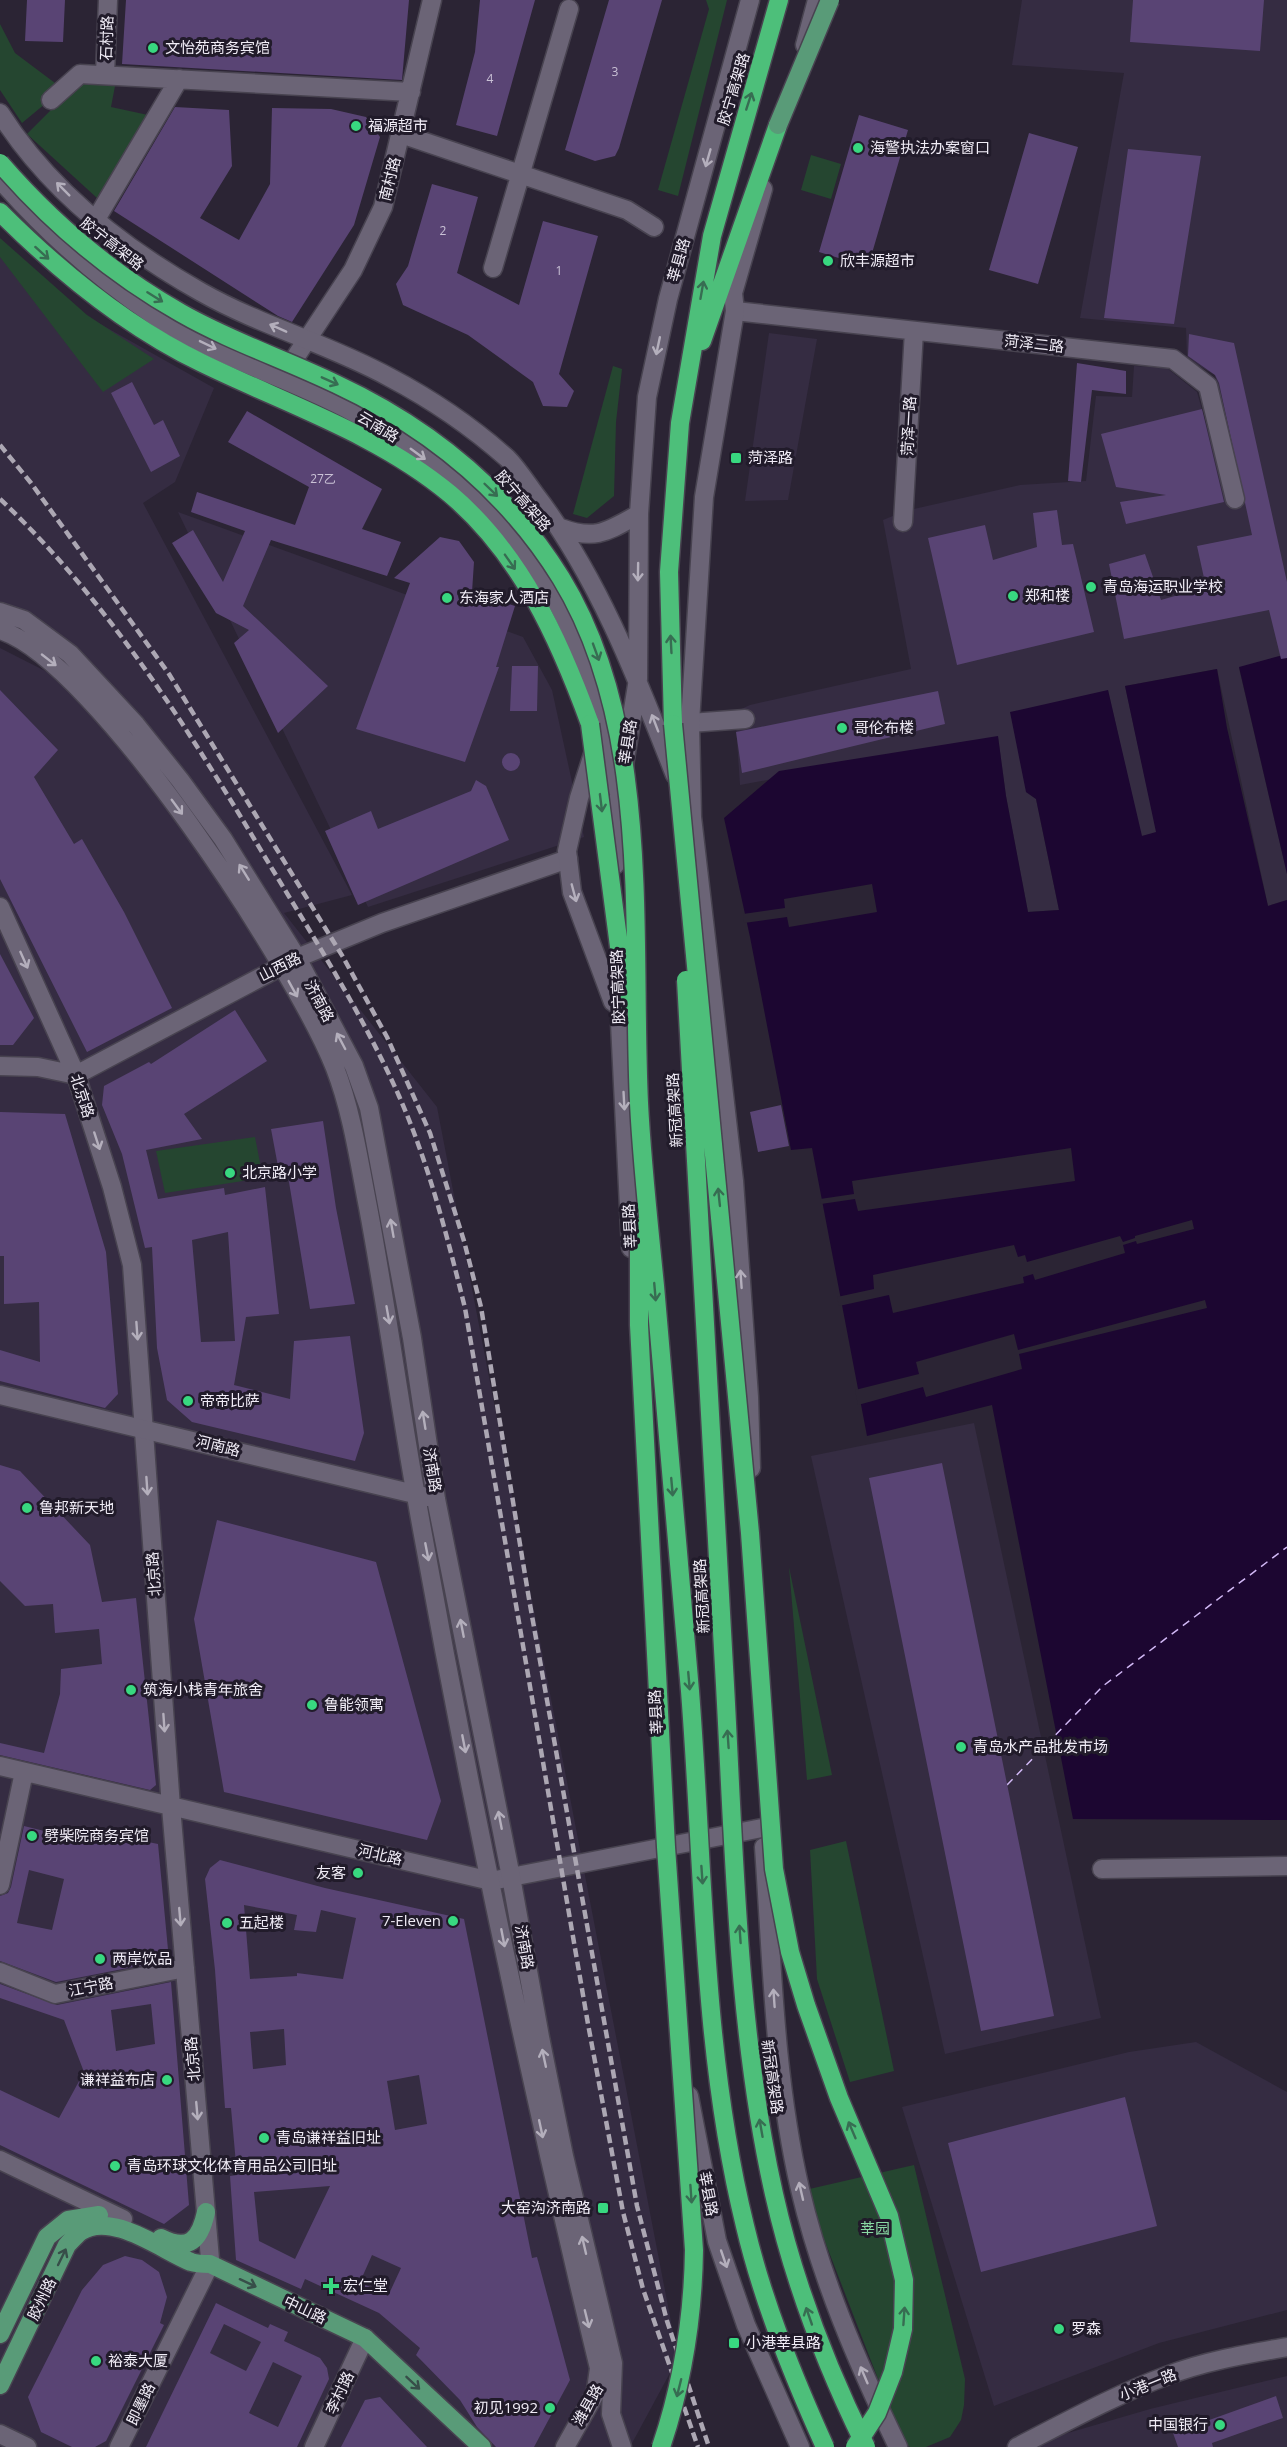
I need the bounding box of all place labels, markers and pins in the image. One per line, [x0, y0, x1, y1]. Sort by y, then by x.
place label: 文怡苑商务宾馆 [165, 37, 270, 57]
marker: 文怡苑商务宾馆 [146, 41, 160, 55]
place label: 福源超市 [368, 115, 428, 135]
marker: 福源超市 [349, 119, 363, 133]
place label: 海警执法办案窗口 [870, 137, 990, 157]
marker: 海警执法办案窗口 [851, 141, 865, 155]
place label: 欣丰源超市 [840, 250, 915, 270]
marker: 欣丰源超市 [821, 254, 835, 268]
place label: 菏泽路 [748, 447, 793, 467]
marker: 菏泽路 [729, 451, 743, 465]
place label: 青岛海运职业学校 [1103, 576, 1223, 596]
marker: 青岛海运职业学校 [1084, 580, 1098, 594]
place label: 郑和楼 [1025, 585, 1070, 605]
place label: 东海家人酒店 [459, 587, 549, 607]
marker: 郑和楼 [1006, 589, 1020, 603]
marker: 东海家人酒店 [440, 591, 454, 605]
place label: 哥伦布楼 [854, 717, 914, 737]
marker: 哥伦布楼 [835, 721, 849, 735]
place label: 北京路小学 [242, 1162, 317, 1182]
marker: 北京路小学 [223, 1166, 237, 1180]
place label: 帝帝比萨 [200, 1390, 260, 1410]
marker: 帝帝比萨 [181, 1394, 195, 1408]
place label: 鲁邦新天地 [39, 1497, 114, 1517]
marker: 鲁邦新天地 [20, 1501, 34, 1515]
place label: 筑海小栈青年旅舍 [143, 1679, 263, 1699]
marker: 筑海小栈青年旅舍 [124, 1683, 138, 1697]
place label: 鲁能领寓 [324, 1694, 384, 1714]
marker: 鲁能领寓 [305, 1698, 319, 1712]
place label: 青岛水产品批发市场 [973, 1736, 1108, 1756]
marker: 青岛水产品批发市场 [954, 1740, 968, 1754]
place label: 劈柴院商务宾馆 [44, 1825, 149, 1845]
marker: 劈柴院商务宾馆 [25, 1829, 39, 1843]
place label: 友客 [316, 1862, 346, 1882]
marker: 友客 [351, 1866, 365, 1880]
place label: 7-Eleven [382, 1910, 441, 1930]
place label: 五起楼 [239, 1912, 284, 1932]
marker: 7-Eleven [446, 1914, 460, 1928]
marker: 五起楼 [220, 1916, 234, 1930]
place label: 两岸饮品 [112, 1948, 172, 1968]
marker: 两岸饮品 [93, 1952, 107, 1966]
place label: 谦祥益布店 [80, 2069, 155, 2089]
marker: 谦祥益布店 [160, 2073, 174, 2087]
place label: 青岛谦祥益旧址 [276, 2127, 381, 2147]
marker: 青岛谦祥益旧址 [257, 2131, 271, 2145]
place label: 青岛环球文化体育用品公司旧址 [127, 2155, 337, 2175]
marker: 青岛环球文化体育用品公司旧址 [108, 2159, 122, 2173]
place label: 大窑沟济南路 [501, 2197, 591, 2217]
marker: 大窑沟济南路 [596, 2201, 610, 2215]
place label: 宏仁堂 [343, 2275, 388, 2295]
marker: 宏仁堂 [324, 2279, 338, 2293]
place label: 罗森 [1071, 2318, 1101, 2338]
marker: 罗森 [1052, 2322, 1066, 2336]
place label: 小港莘县路 [746, 2332, 821, 2352]
marker: 小港莘县路 [727, 2336, 741, 2350]
place label: 裕泰大厦 [108, 2350, 168, 2370]
marker: 裕泰大厦 [89, 2354, 103, 2368]
place label: 初见1992 [474, 2397, 538, 2417]
marker: 初见1992 [543, 2401, 557, 2415]
place label: 中国银行 [1148, 2414, 1208, 2434]
marker: 中国银行 [1213, 2418, 1227, 2432]

